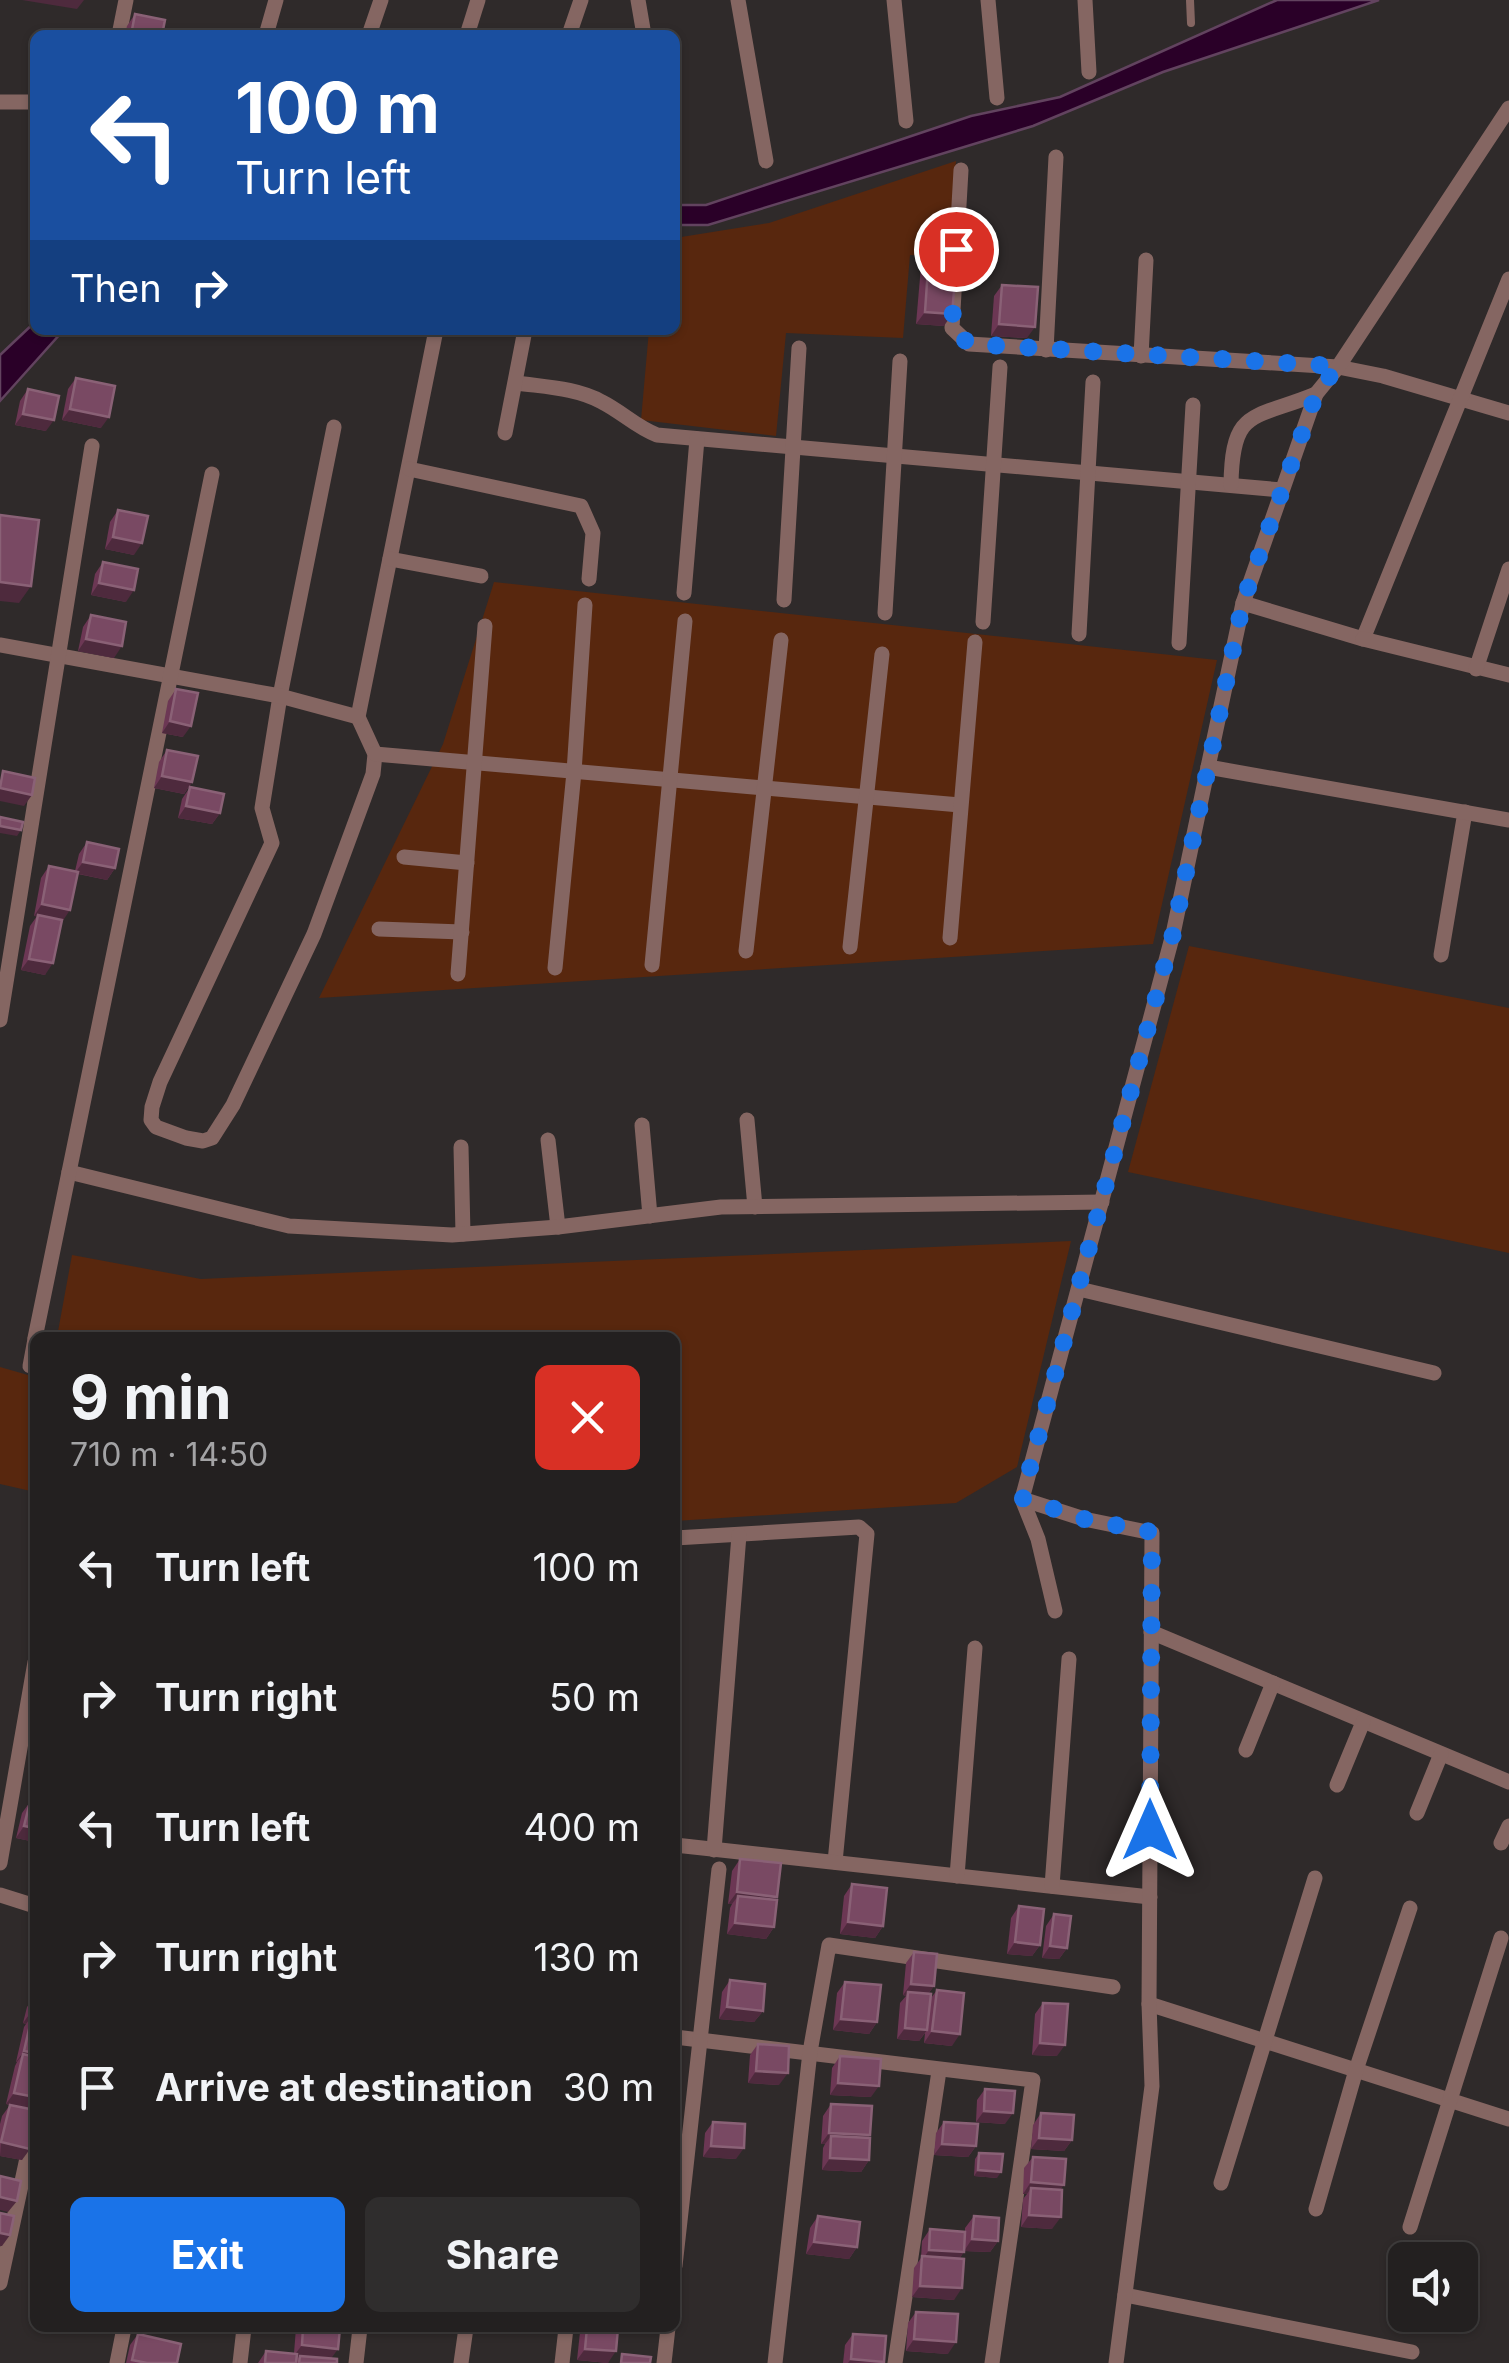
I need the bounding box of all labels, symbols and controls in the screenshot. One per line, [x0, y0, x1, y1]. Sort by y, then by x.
text: 100 m [235, 65, 440, 150]
icon: left [70, 70, 200, 200]
text: Turn left [235, 150, 411, 205]
pin [914, 207, 999, 292]
icon: arrive [929, 222, 984, 277]
icon: right [182, 260, 237, 315]
text: Then [70, 265, 162, 311]
text: 9 min [70, 1361, 232, 1433]
button: close [535, 1365, 640, 1470]
text: 710 m · 14:50 [70, 1435, 268, 1474]
icon: left [70, 1540, 125, 1595]
text: Turn left [155, 1544, 310, 1590]
text: 100 m [533, 1544, 640, 1590]
icon: right [70, 1670, 125, 1725]
text: Turn right [155, 1674, 337, 1720]
text: 50 m [549, 1674, 640, 1720]
position arrow [1098, 1778, 1202, 1882]
icon: left [70, 1800, 125, 1855]
text: Turn left [155, 1804, 310, 1850]
text: 400 m [524, 1804, 640, 1850]
icon: right [70, 1930, 125, 1985]
text: Turn right [155, 1934, 337, 1980]
text: 130 m [533, 1934, 640, 1980]
icon: arrive [70, 2060, 125, 2115]
text: Arrive at destination [155, 2064, 533, 2110]
text: 30 m [563, 2064, 654, 2110]
button: Exit [70, 2197, 345, 2312]
button: Share [365, 2197, 640, 2312]
map controls [1388, 2242, 1478, 2332]
button: sound [1388, 2242, 1478, 2332]

